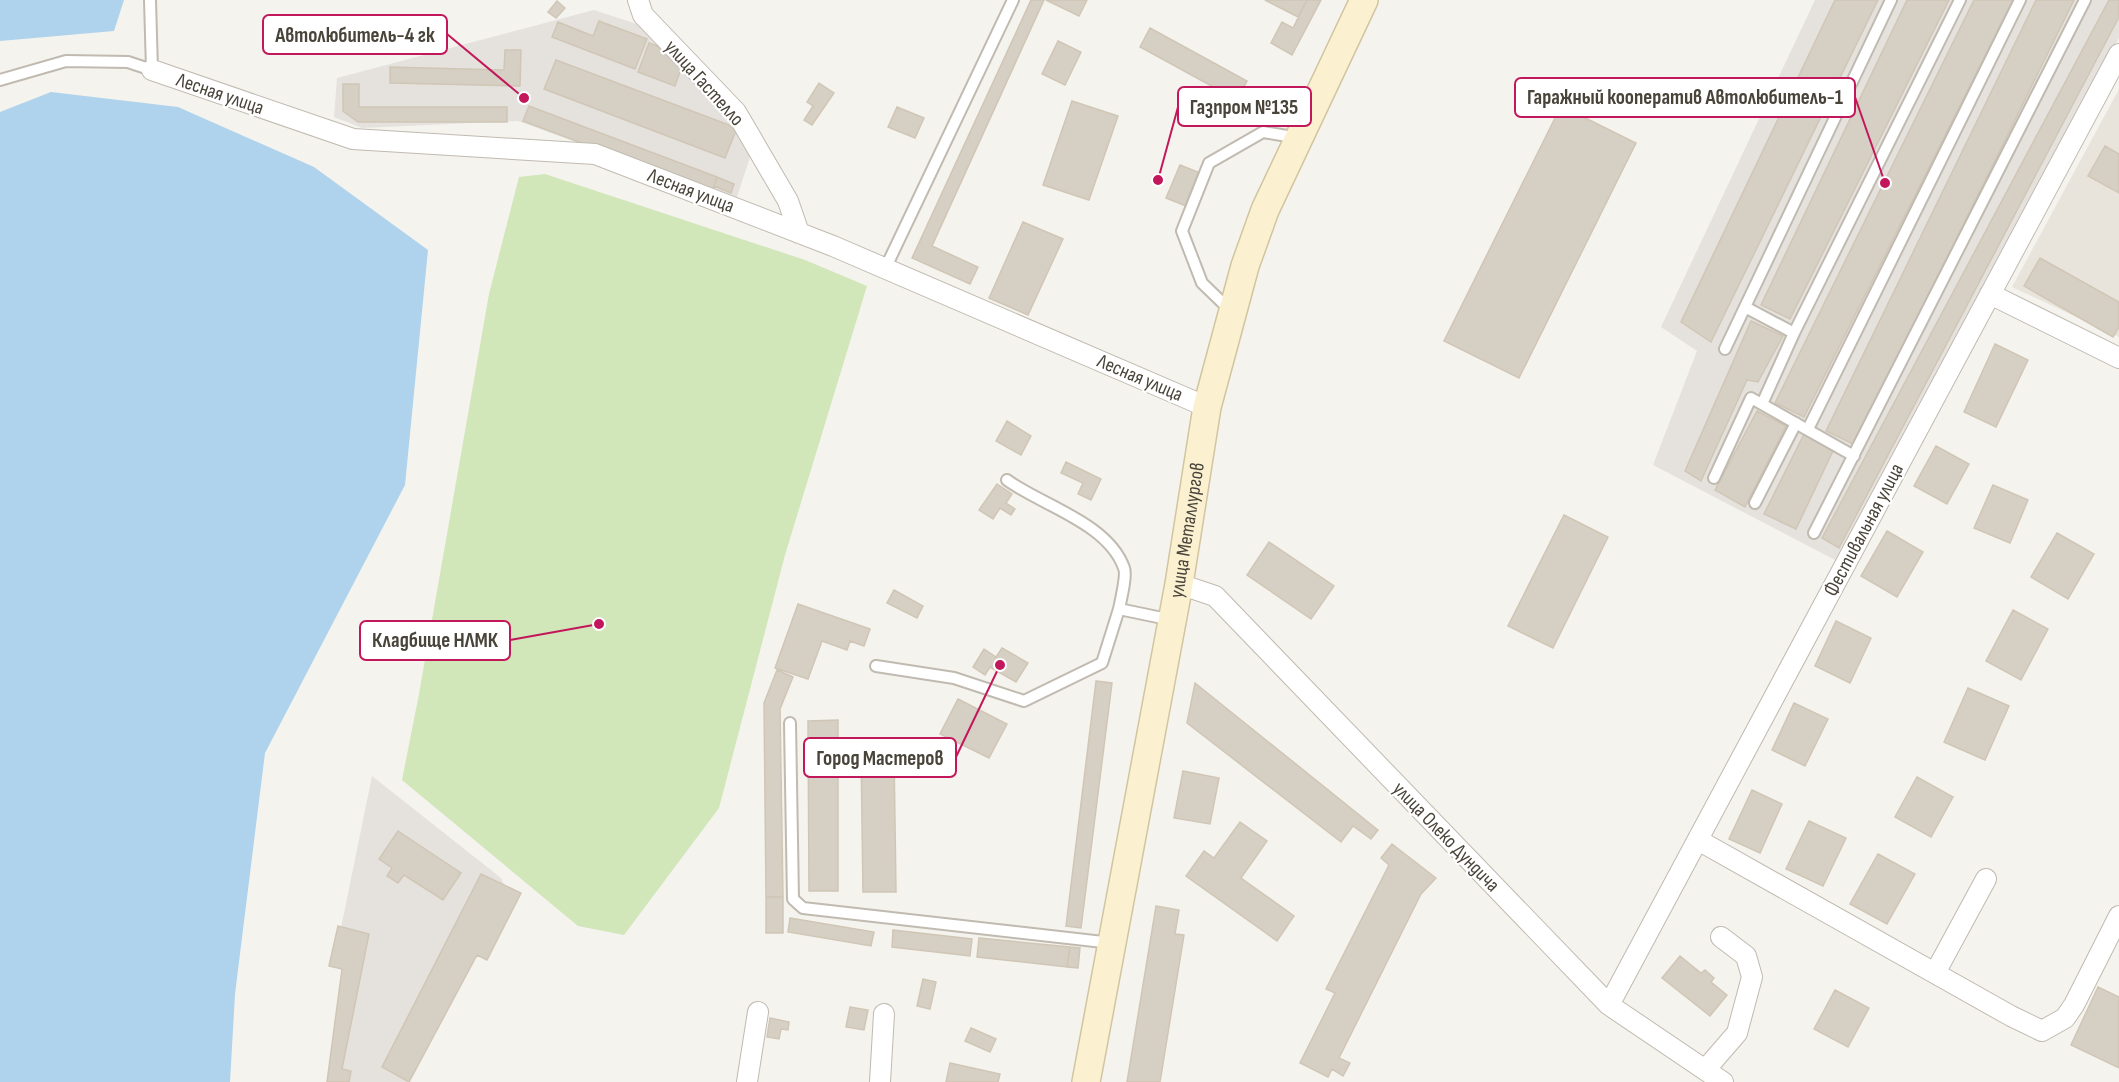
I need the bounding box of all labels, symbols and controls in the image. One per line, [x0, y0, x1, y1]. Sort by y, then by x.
callout: Автолюбитель-4 гк [263, 15, 447, 54]
text: Автолюбитель-4 гк [274, 23, 435, 48]
street label: улица Гастелло [659, 35, 749, 131]
street label: Лесная улица [172, 68, 267, 120]
callout: Гаражный кооператив Автолюбитель-1 [1515, 78, 1855, 117]
text: Гаражный кооператив Автолюбитель-1 [1527, 85, 1843, 110]
callout: Газпром №135 [1178, 87, 1311, 126]
text: Газпром №135 [1190, 95, 1298, 120]
street label: Лесная улица [643, 163, 738, 218]
street label: Лесная улица [1093, 349, 1186, 407]
street label: Фестивальная улица [1819, 460, 1909, 600]
street label: улица Металлургов [1165, 461, 1210, 600]
callout: Кладбище НЛМК [360, 621, 510, 660]
text: Кладбище НЛМК [372, 628, 499, 653]
callout: Город Мастеров [804, 738, 956, 777]
text: Город Мастеров [816, 746, 944, 771]
street label: улица Олеко Дундича [1387, 777, 1505, 897]

